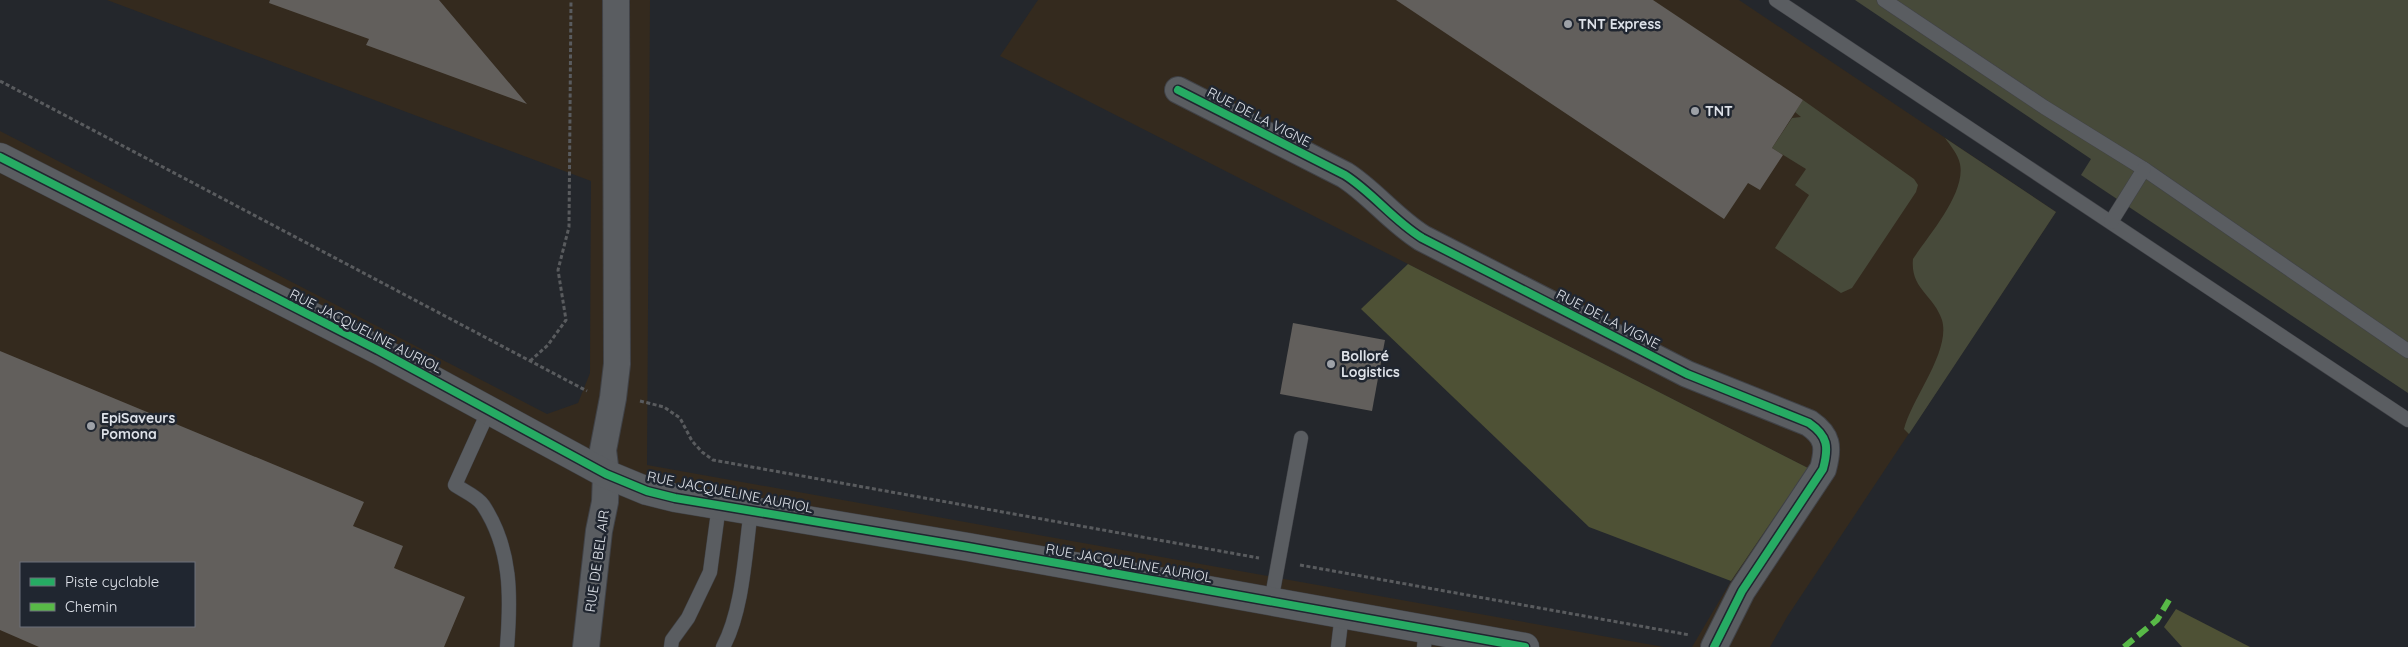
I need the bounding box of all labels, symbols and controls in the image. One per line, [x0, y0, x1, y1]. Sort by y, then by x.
place label: TNT Express [1578, 15, 1661, 33]
marker: TNT Express [1562, 18, 1574, 30]
street label: RUE DE LA VIGNE [1204, 83, 1314, 151]
place label: TNT [1705, 102, 1733, 120]
marker: TNT [1689, 105, 1701, 117]
street label: RUE JACQUELINE AURIOL [287, 285, 446, 378]
street label: RUE DE LA VIGNE [1553, 285, 1663, 353]
place label: Bolloré Logistics [1341, 347, 1400, 381]
marker: Bolloré Logistics [1325, 358, 1337, 370]
place label: EpiSaveurs Pomona [101, 409, 175, 443]
marker: EpiSaveurs Pomona [85, 420, 97, 432]
street label: RUE JACQUELINE AURIOL [646, 467, 815, 517]
street label: RUE DE BEL AIR [581, 509, 613, 613]
street label: RUE JACQUELINE AURIOL [1044, 539, 1214, 587]
legend [20, 562, 195, 627]
text: Piste cyclable [65, 572, 159, 591]
text: Chemin [65, 597, 117, 616]

